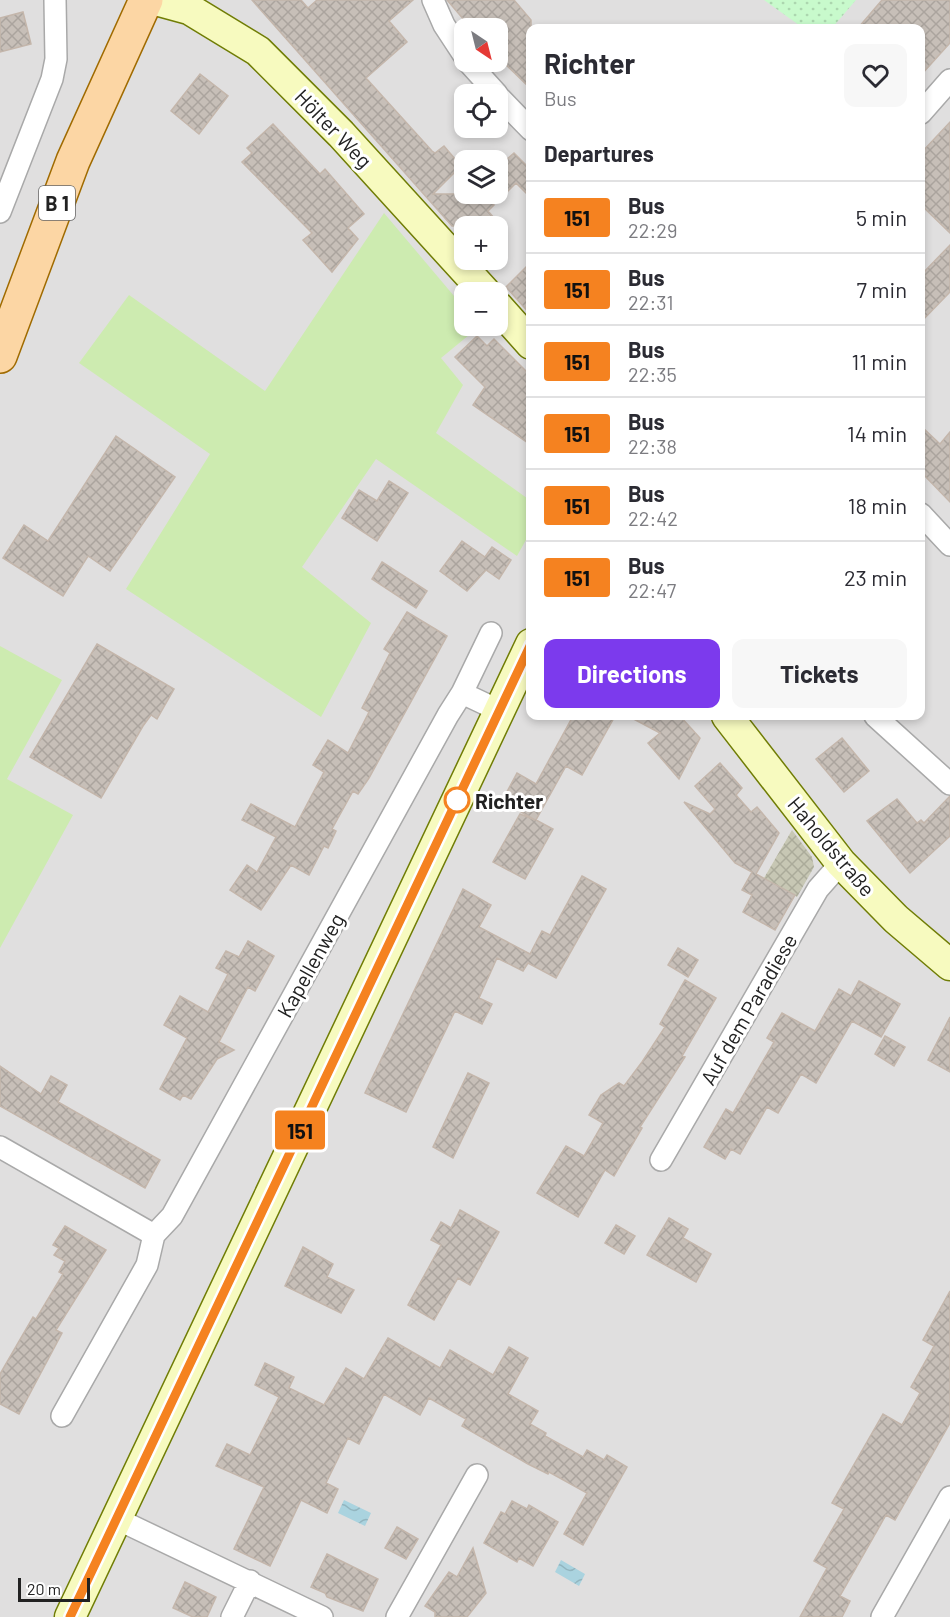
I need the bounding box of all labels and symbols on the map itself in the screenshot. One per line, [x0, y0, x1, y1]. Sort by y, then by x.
north arrow [454, 18, 508, 72]
street label: Hölter Weg [290, 83, 378, 173]
road number: B 1 [39, 186, 75, 220]
marker: Richter [444, 787, 470, 813]
place label: Richter [475, 788, 543, 813]
street label: Haholdstraße [783, 791, 881, 901]
street label: Kapellenweg [271, 908, 349, 1022]
street label: Auf dem Paradiese [695, 929, 801, 1089]
line badge: 151 [266, 1110, 334, 1150]
scale bar [18, 1575, 90, 1602]

